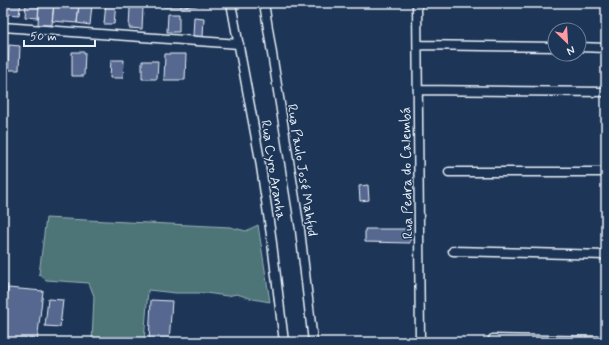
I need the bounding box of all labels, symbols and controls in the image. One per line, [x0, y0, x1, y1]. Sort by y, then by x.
scale bar [24, 22, 95, 48]
north arrow [547, 22, 587, 62]
text: 50 m [30, 29, 57, 45]
text: N [565, 42, 577, 58]
street label: Rua Paulo José Mahfud [283, 103, 321, 238]
street label: Rua Pedra do Calembá [397, 107, 417, 239]
street label: Rua Cyro Aranha [256, 119, 290, 222]

